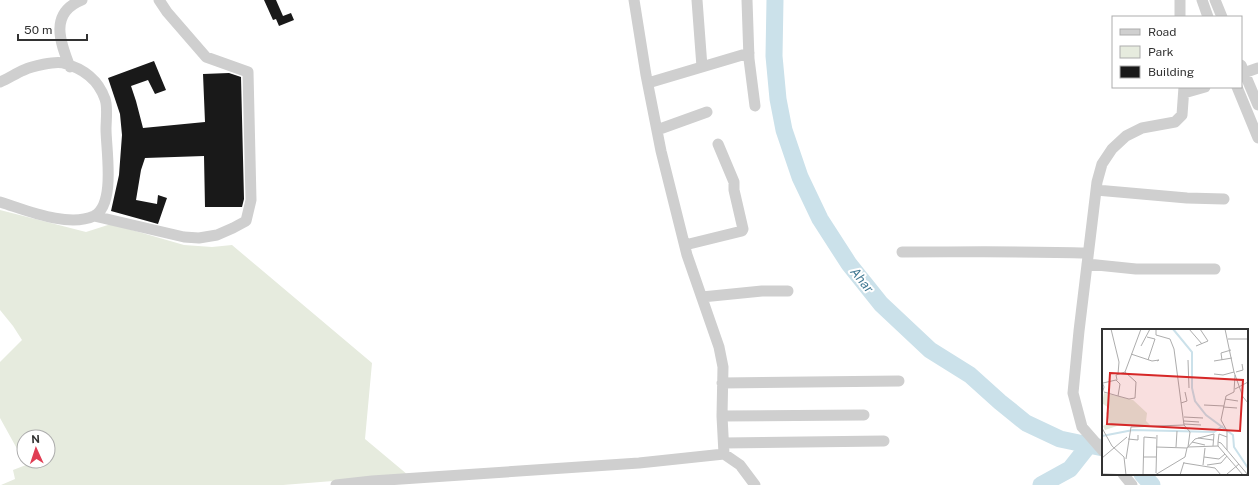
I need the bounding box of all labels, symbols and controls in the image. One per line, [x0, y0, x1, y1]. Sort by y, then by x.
scale bar [18, 16, 87, 42]
legend [1112, 16, 1242, 88]
text: 50 m [24, 23, 52, 37]
text: Road [1148, 25, 1176, 39]
text: Park [1148, 45, 1174, 59]
text: Building [1148, 65, 1194, 79]
water label: Ahar [847, 264, 877, 296]
inset map [1102, 329, 1248, 475]
north arrow [16, 429, 56, 469]
text: N [31, 433, 40, 445]

